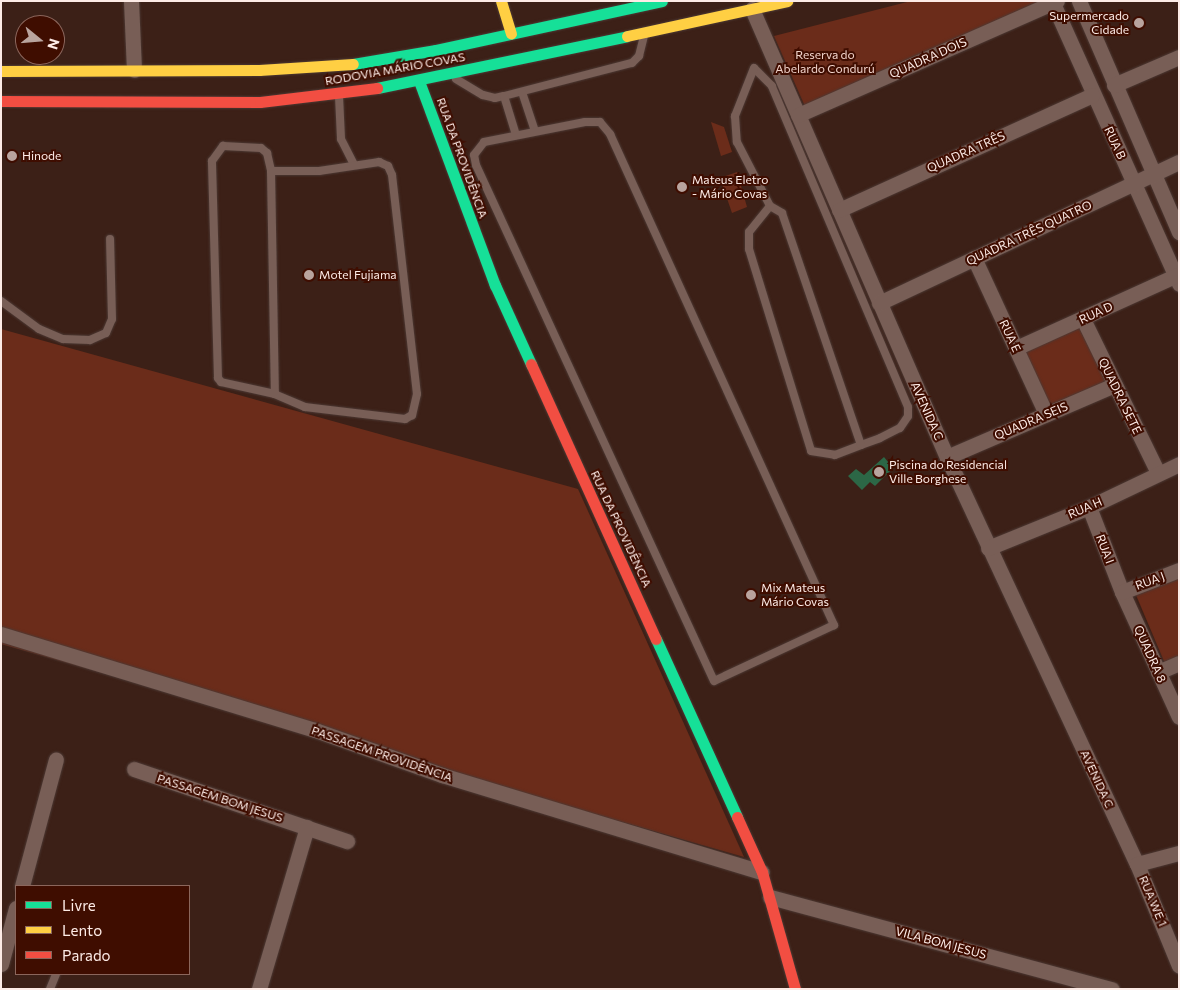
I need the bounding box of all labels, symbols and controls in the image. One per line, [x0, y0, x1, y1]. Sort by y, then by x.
place label: Supermercado Cidade [1049, 9, 1129, 37]
north arrow [15, 15, 65, 65]
marker: Supermercado Cidade [1133, 17, 1145, 29]
street label: QUADRA DOIS [887, 35, 969, 81]
text: N [44, 37, 64, 52]
park label: Reserva do Abelardo Condurú [775, 48, 875, 76]
street label: RODOVIA MÁRIO COVAS [324, 50, 466, 88]
street label: RUA DA PROVIDÊNCIA [433, 96, 491, 220]
street label: RUA B [1101, 124, 1129, 162]
street label: QUADRA TRÊS [925, 128, 1007, 176]
place label: Hinode [22, 149, 61, 163]
marker: Hinode [6, 150, 18, 162]
place label: Mateus Eletro - Mário Covas [692, 173, 768, 201]
marker: Mateus Eletro - Mário Covas [676, 181, 688, 193]
street label: QUADRA TRÊS QUATRO [964, 198, 1094, 268]
place label: Motel Fujiama [319, 268, 397, 282]
marker: Motel Fujiama [303, 269, 315, 281]
street label: RUA D [1077, 299, 1115, 327]
street label: RUA E [996, 318, 1024, 354]
street label: QUADRA SETE [1095, 356, 1145, 436]
street label: AVENIDA C [908, 380, 946, 442]
street label: QUADRA SEIS [992, 399, 1070, 443]
place label: Piscina do Residencial Ville Borghese [889, 458, 1007, 486]
marker: Piscina do Residencial Ville Borghese [873, 466, 885, 478]
street label: RUA DA PROVIDÊNCIA [588, 468, 654, 590]
street label: RUA H [1066, 494, 1104, 522]
street label: RUA I [1093, 532, 1117, 566]
street label: RUA J [1133, 569, 1167, 593]
place label: Mix Mateus Mário Covas [761, 581, 829, 609]
marker: Mix Mateus Mário Covas [745, 589, 757, 601]
street label: QUADRA 8 [1131, 623, 1169, 685]
street label: PASSAGEM PROVIDÊNCIA [310, 723, 454, 785]
street label: AVENIDA C [1077, 748, 1117, 810]
street label: PASSAGEM BOM JESUS [155, 771, 285, 825]
street label: RUA WE 1 [1136, 874, 1170, 928]
legend [15, 885, 190, 975]
text: Livre [62, 896, 96, 914]
text: Lento [62, 921, 102, 939]
street label: VILA BOM JESUS [894, 924, 988, 962]
text: Parado [62, 946, 111, 964]

